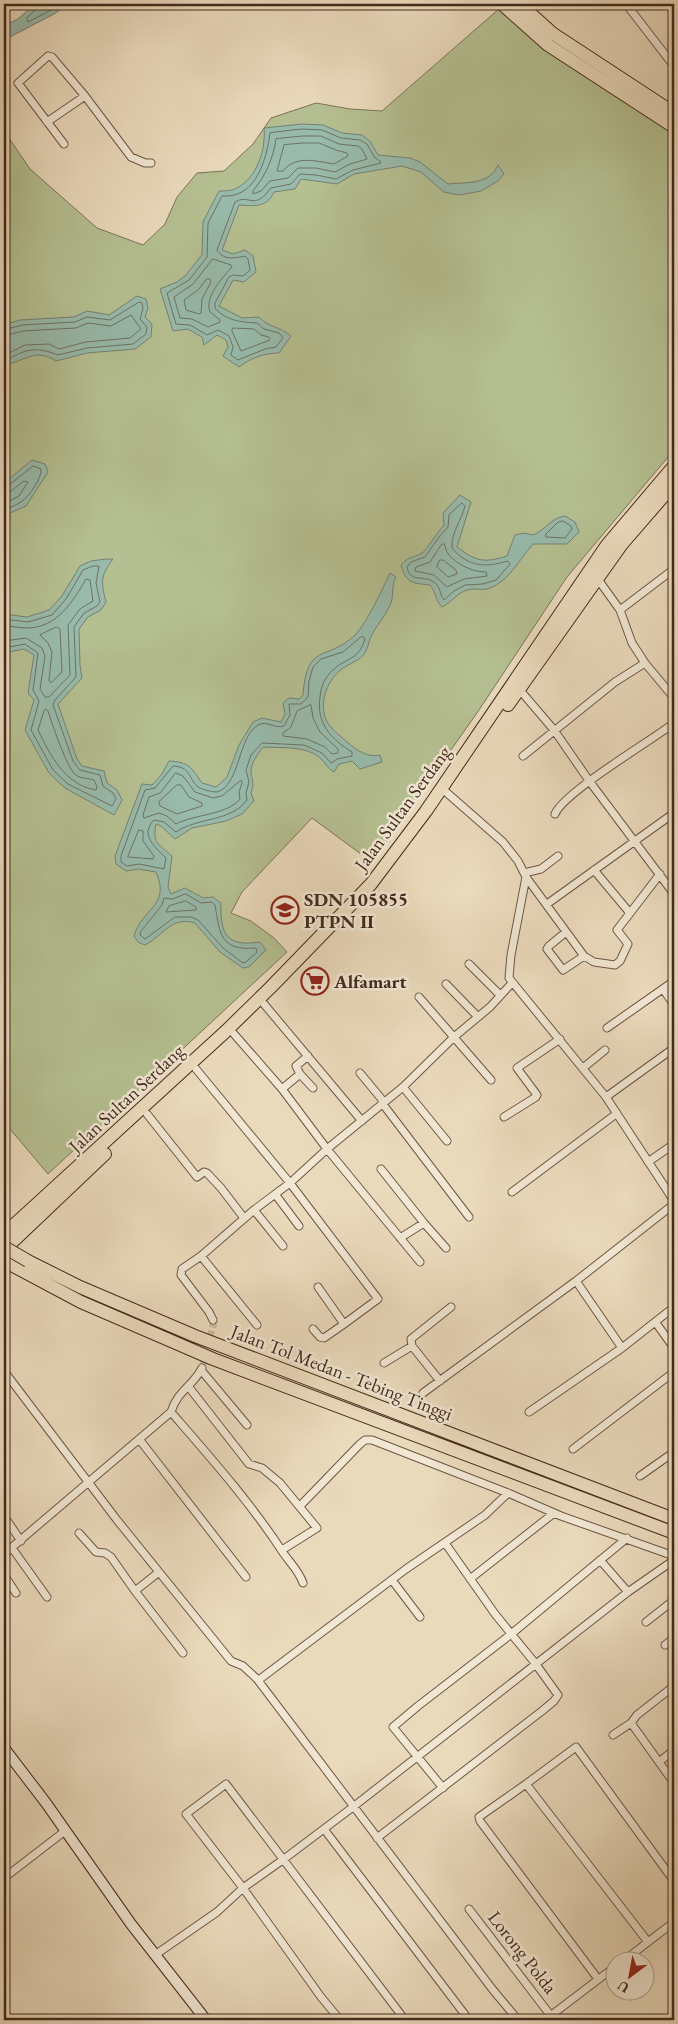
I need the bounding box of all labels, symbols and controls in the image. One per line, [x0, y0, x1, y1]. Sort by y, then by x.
street label: Jalan Sultan Serdang [347, 740, 457, 877]
place label: SDN 105855 PTPN II [304, 887, 408, 934]
school or university icon: SDN 105855 PTPN II [270, 895, 300, 925]
supermarket icon: Alfamart [300, 966, 330, 996]
place label: Alfamart [333, 969, 407, 994]
street label: Jalan Sultan Serdang [62, 1038, 190, 1160]
street label: Jalan Tol Medan - Tebing Tinggi [226, 1318, 457, 1426]
street label: Lorong Polda [482, 1906, 563, 1999]
north arrow [606, 1952, 656, 2002]
text: U [613, 1976, 632, 1997]

